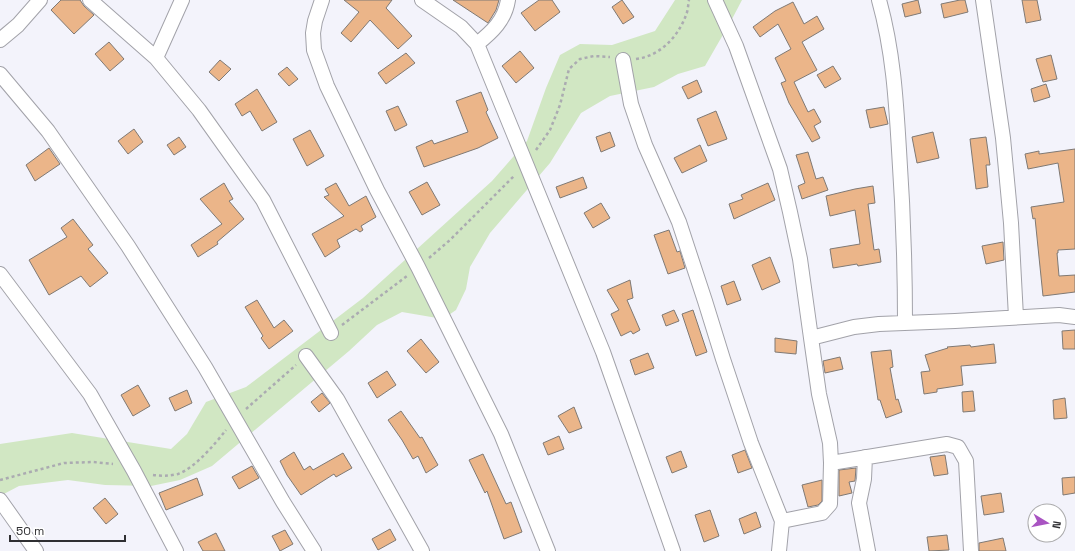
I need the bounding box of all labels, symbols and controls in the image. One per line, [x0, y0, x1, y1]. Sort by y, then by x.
north arrow [1027, 503, 1067, 543]
scale bar [10, 517, 125, 543]
text: N [1049, 520, 1064, 530]
text: 50 m [16, 523, 44, 539]

